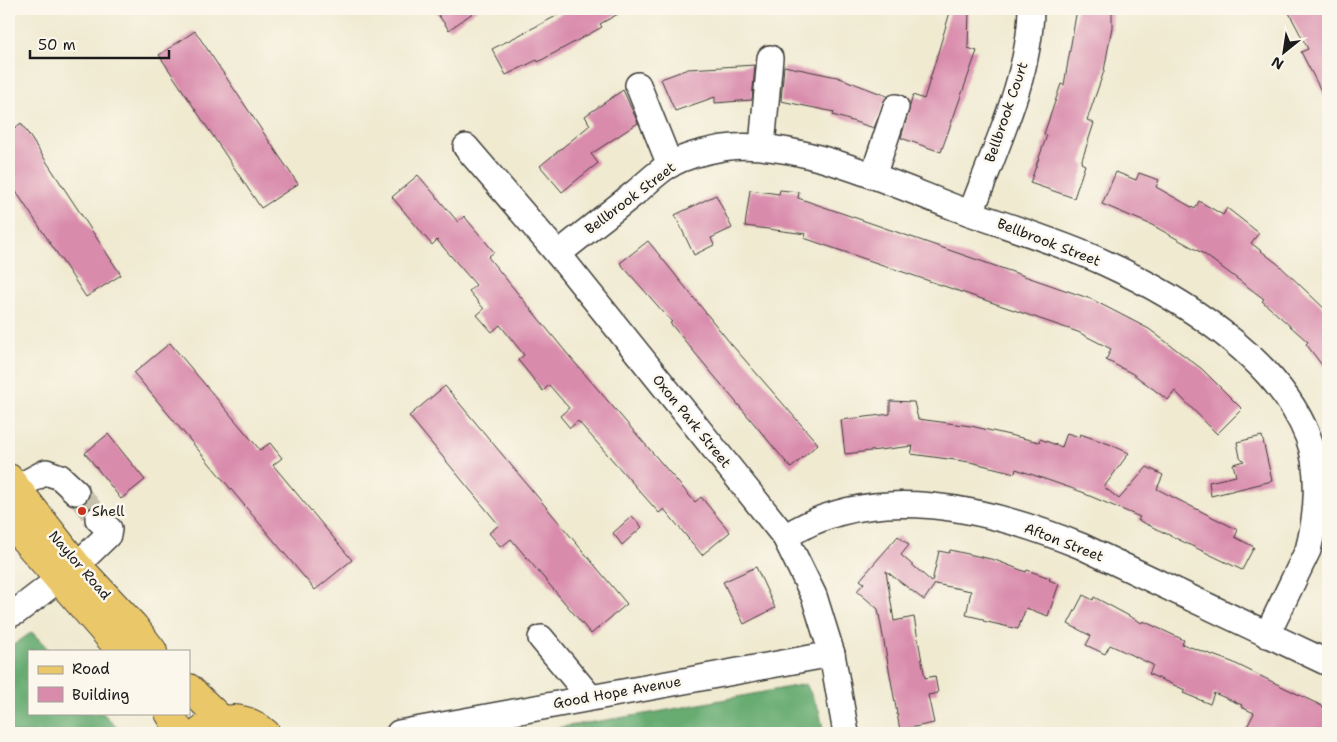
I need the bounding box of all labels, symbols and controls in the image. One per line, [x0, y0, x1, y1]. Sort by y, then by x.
scale bar [30, 28, 169, 60]
north arrow [1260, 28, 1310, 78]
text: 50 m [38, 35, 76, 55]
text: N [1268, 53, 1287, 74]
street label: Bellbrook Court [980, 59, 1032, 165]
street label: Bellbrook Street [581, 158, 679, 238]
street label: Bellbrook Street [995, 214, 1103, 270]
street label: Oxon Park Street [649, 371, 735, 471]
place label: Shell [92, 502, 125, 520]
marker: Shell [76, 505, 88, 517]
street label: Afton Street [1022, 519, 1106, 565]
street label: Naylor Road [45, 527, 115, 603]
legend [28, 650, 190, 714]
text: Road [72, 659, 110, 679]
street label: Good Hope Avenue [552, 672, 683, 712]
text: Building [72, 685, 129, 705]

